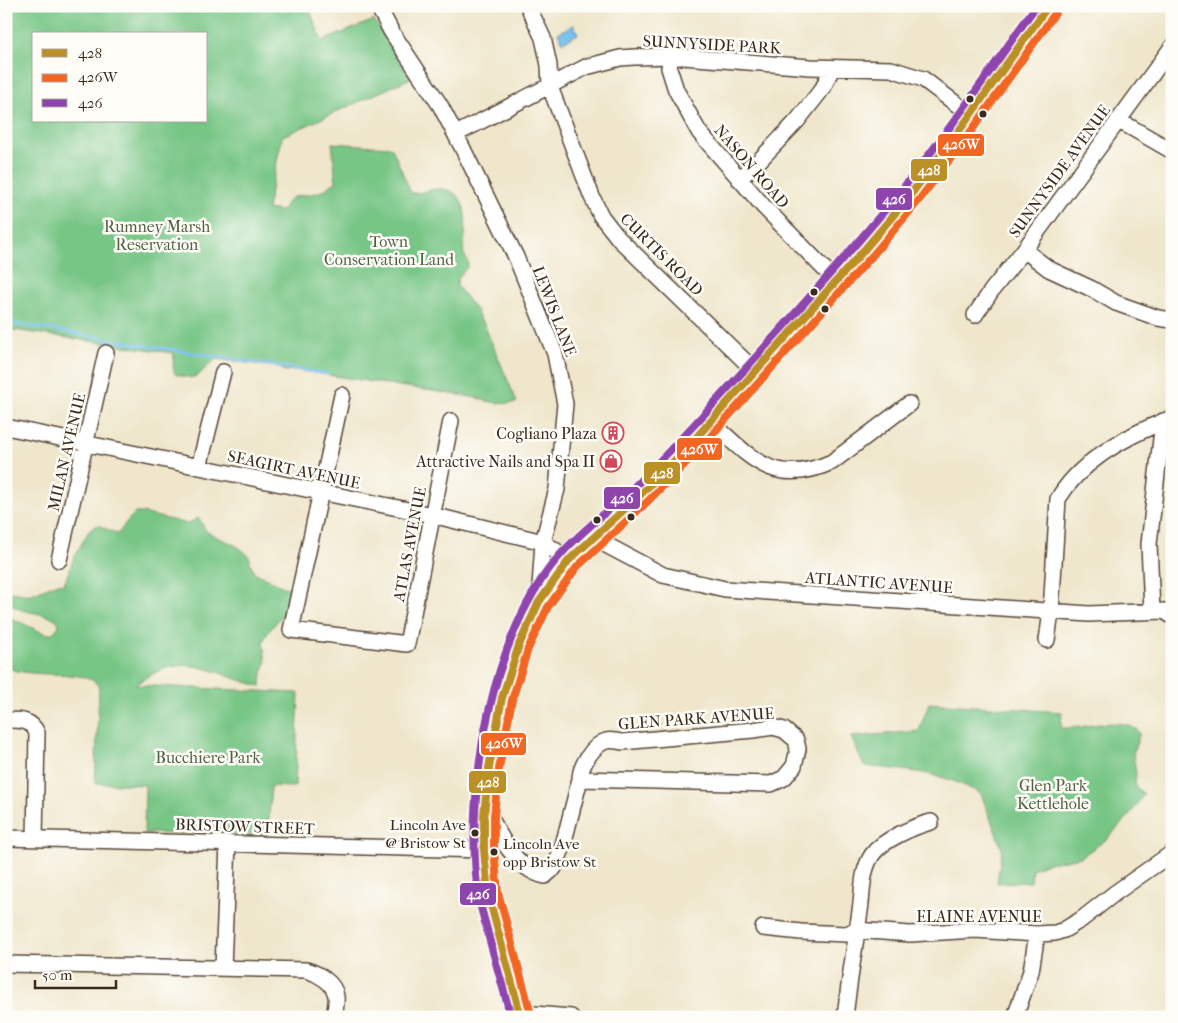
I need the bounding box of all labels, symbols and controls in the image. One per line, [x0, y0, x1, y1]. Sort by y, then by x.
street label: SUNNYSIDE PARK [642, 31, 783, 58]
legend [32, 32, 208, 122]
text: 428 [78, 44, 102, 62]
text: 426W [78, 68, 119, 86]
text: 426 [78, 94, 104, 112]
unlabelled marker [965, 94, 975, 104]
street label: SUNNYSIDE AVENUE [1005, 101, 1114, 241]
unlabelled marker [978, 109, 988, 119]
street label: NASON ROAD [710, 121, 793, 212]
line badge: 426W [937, 133, 985, 157]
text: 426W [942, 136, 981, 153]
line badge: 428 [910, 158, 948, 182]
text: 428 [917, 162, 940, 179]
line badge: 426 [875, 187, 913, 211]
text: 426 [881, 191, 906, 208]
street label: CURTIS ROAD [616, 209, 707, 300]
park label: Rumney Marsh Reservation [104, 217, 210, 254]
park label: Town Conservation Land [324, 232, 454, 269]
street label: LEWIS LANE [529, 263, 581, 359]
unlabelled marker [809, 287, 819, 297]
unlabelled marker [820, 304, 830, 314]
street label: MILAN AVENUE [44, 391, 89, 513]
building icon: Cogliano Plaza [601, 421, 625, 445]
place label: Cogliano Plaza [496, 424, 598, 443]
line badge: 426W [676, 437, 723, 461]
text: 426W [680, 441, 719, 458]
street label: SEAGIRT AVENUE [226, 446, 362, 493]
shop icon: Attractive Nails and Spa II [599, 449, 623, 473]
place label: Attractive Nails and Spa II [415, 452, 595, 471]
line badge: 428 [643, 461, 681, 485]
text: 428 [650, 465, 673, 482]
street label: ATLAS AVENUE [389, 485, 430, 604]
line badge: 426 [603, 486, 641, 510]
text: 426 [609, 490, 634, 507]
unlabelled marker [626, 512, 636, 522]
unlabelled marker [592, 515, 602, 525]
street label: ATLANTIC AVENUE [803, 568, 954, 597]
street label: GLEN PARK AVENUE [617, 704, 775, 733]
line badge: 426W [480, 732, 527, 756]
text: 426W [485, 735, 524, 752]
park label: Bucchiere Park [156, 748, 261, 767]
line badge: 428 [468, 770, 507, 794]
text: 428 [476, 774, 499, 791]
park label: Glen Park Kettlehole [1017, 776, 1089, 813]
street label: BRISTOW STREET [175, 815, 315, 838]
place label: Lincoln Ave @ Bristow St [385, 816, 467, 852]
marker: Lincoln Ave @ Bristow St [470, 828, 480, 838]
place label: Lincoln Ave opp Bristow St [503, 835, 597, 871]
marker: Lincoln Ave opp Bristow St [489, 847, 499, 857]
line badge: 426 [459, 882, 497, 906]
text: 426 [465, 886, 490, 903]
street label: ELAINE AVENUE [916, 907, 1042, 926]
scale bar [35, 958, 116, 990]
text: 50 m [42, 966, 73, 984]

